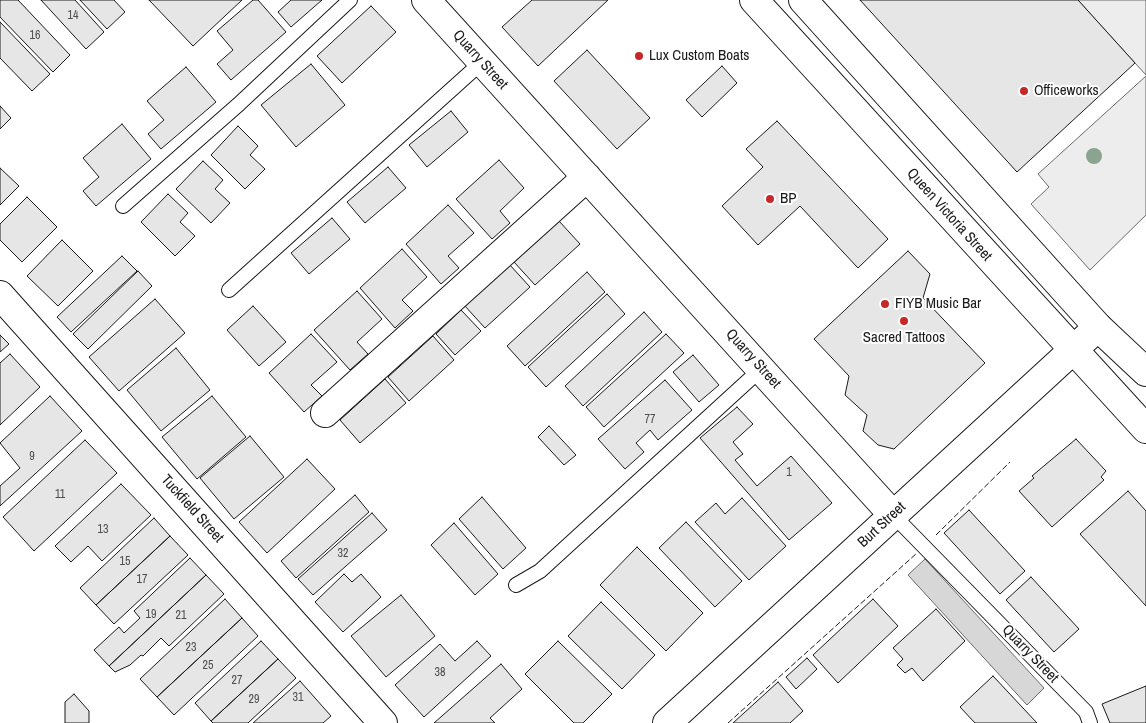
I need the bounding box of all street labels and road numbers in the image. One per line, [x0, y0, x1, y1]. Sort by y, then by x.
street label: Quarry Street [449, 27, 511, 93]
street label: Queen Victoria Street [903, 165, 995, 265]
street label: Quarry Street [722, 326, 784, 392]
street label: Tuckfield Street [157, 471, 227, 547]
street label: Burt Street [854, 498, 910, 552]
street label: Quarry Street [998, 621, 1062, 687]

